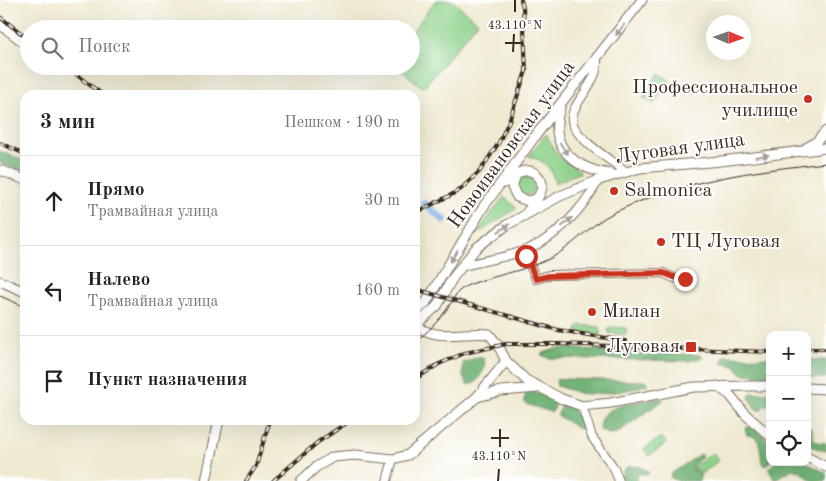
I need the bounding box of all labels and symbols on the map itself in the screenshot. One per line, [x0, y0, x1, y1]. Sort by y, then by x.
north arrow [706, 15, 751, 60]
text: 43.110°N [488, 20, 542, 32]
one-way arrow [614, 23, 625, 36]
street label: Новоивановская улица [445, 57, 579, 232]
place label: Профессиональное училище [632, 78, 798, 121]
marker: Профессиональное училище [802, 93, 814, 105]
street label: Луговая улица [614, 130, 746, 168]
one-way arrow [559, 142, 569, 156]
one-way arrow [755, 152, 771, 160]
place label: Salmonica [624, 181, 712, 201]
marker: Salmonica [608, 185, 620, 197]
one-way arrow [560, 216, 572, 228]
one-way arrow [497, 223, 511, 232]
place label: ТЦ Луговая [671, 232, 781, 252]
marker: ТЦ Луговая [655, 236, 667, 248]
route start [515, 245, 538, 268]
one-way arrow [449, 249, 458, 263]
route end [674, 268, 697, 291]
place label: Милан [602, 302, 660, 322]
marker: Милан [586, 306, 598, 318]
place label: Луговая [606, 337, 680, 357]
marker: Луговая [684, 340, 698, 354]
text: 43.110°N [472, 451, 526, 463]

